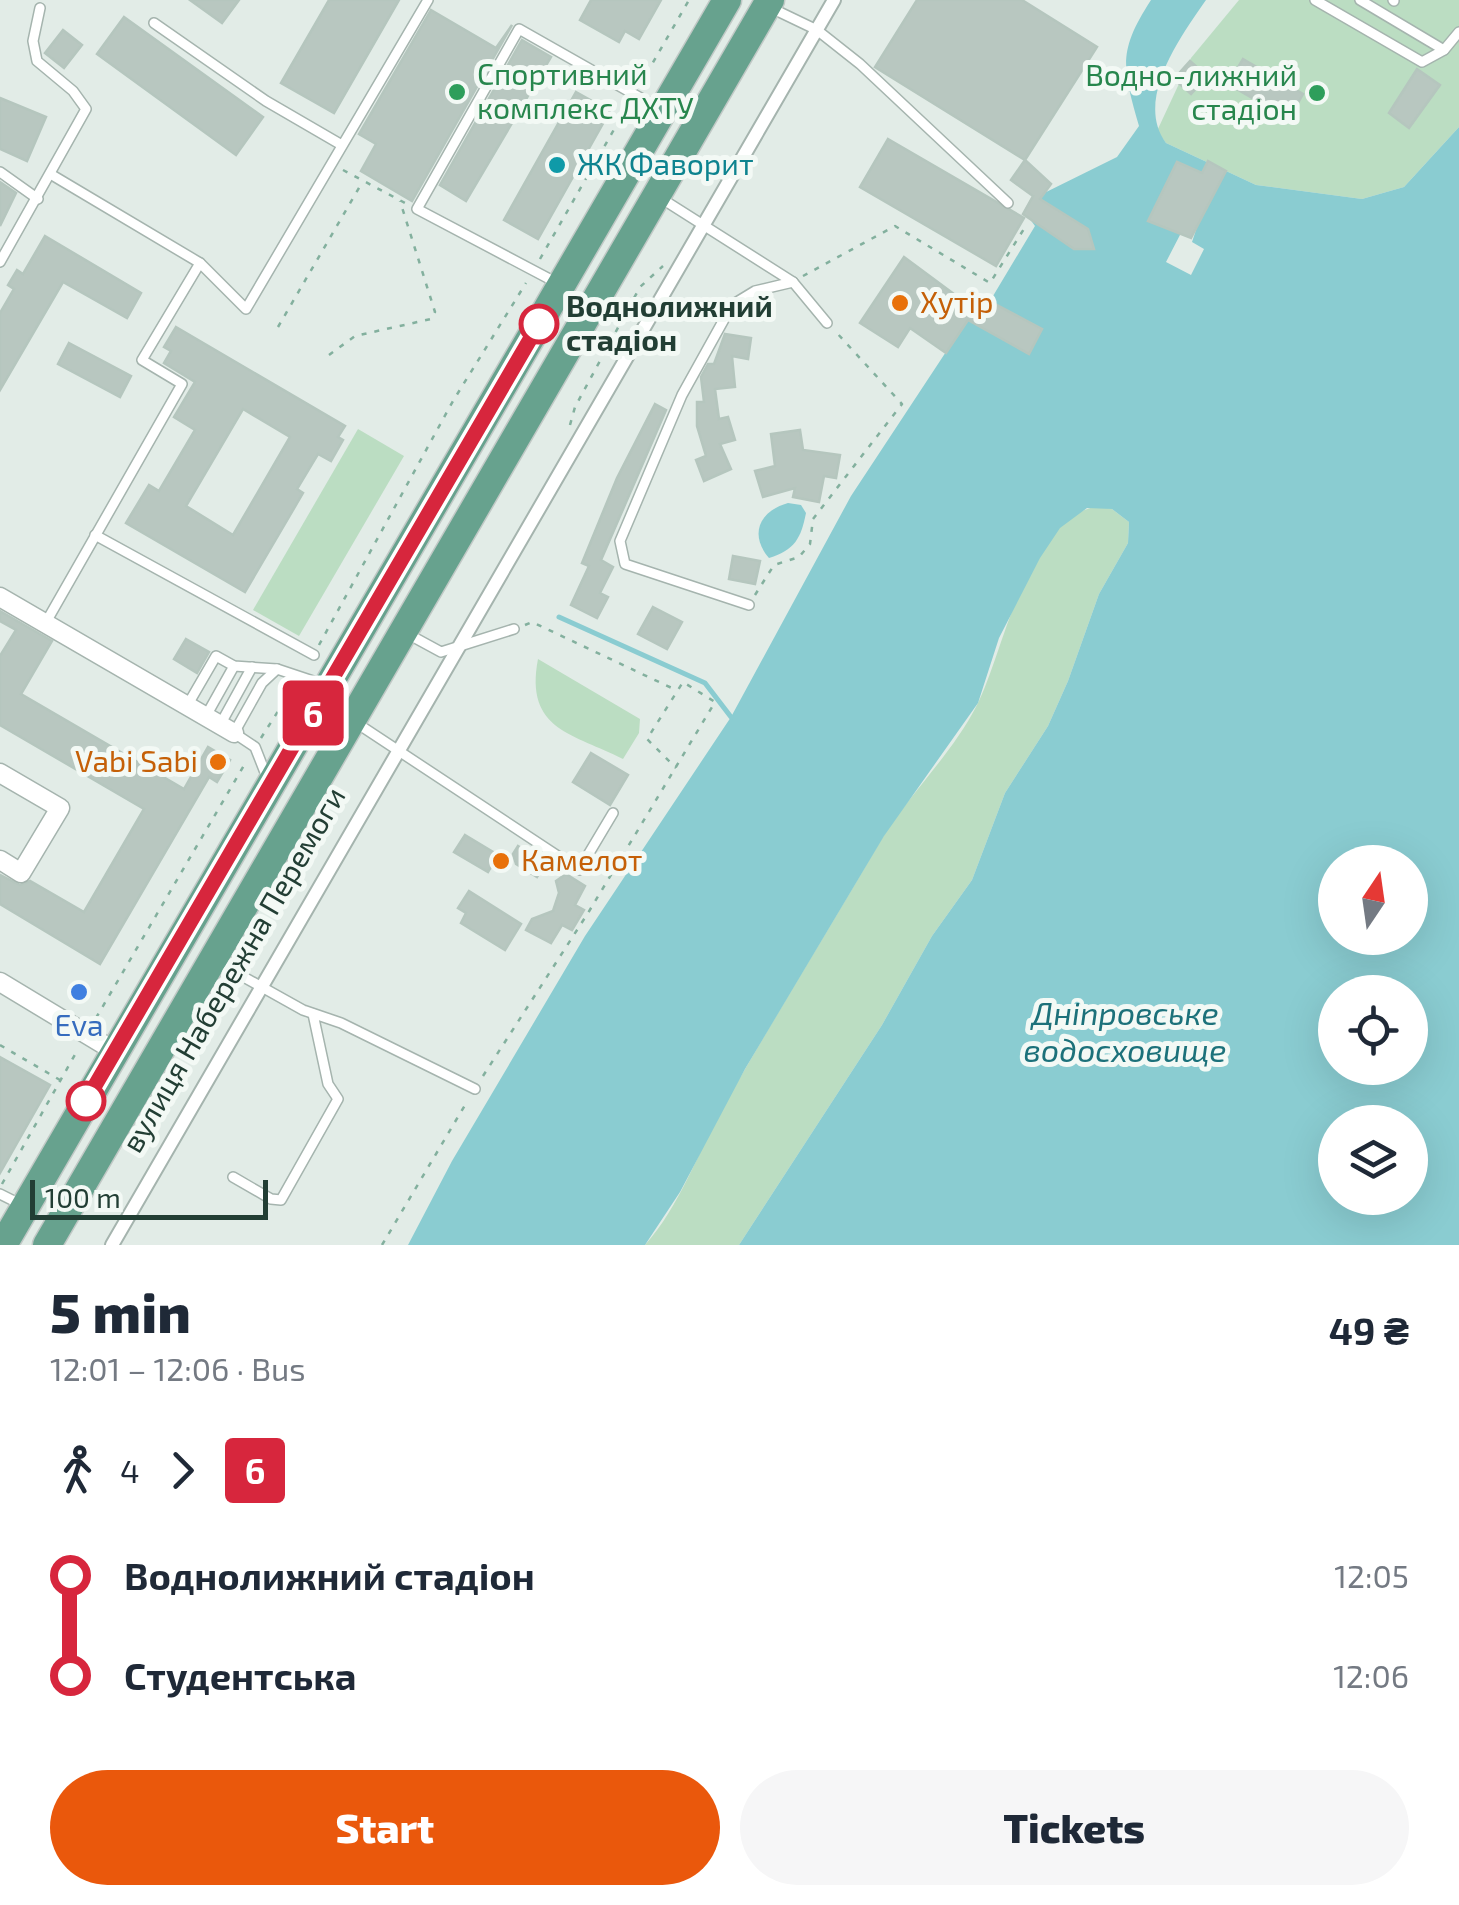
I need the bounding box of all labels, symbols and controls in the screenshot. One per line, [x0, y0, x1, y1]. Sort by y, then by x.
place label: Спортивний комплекс ДХТУ [477, 55, 694, 125]
place label: Водно-лижний стадіон [1085, 56, 1297, 126]
marker: Спортивний комплекс ДХТУ [446, 81, 468, 103]
marker: Водно-лижний стадіон [1306, 82, 1328, 104]
place label: ЖК Фаворит [577, 145, 754, 181]
marker: ЖК Фаворит [546, 154, 568, 176]
place label: Хутір [920, 283, 993, 320]
place label: Воднолижний стадіон [566, 287, 773, 357]
marker: Хутір [889, 292, 911, 314]
marker: Воднолижний стадіон [520, 305, 558, 343]
line badge: 6 [280, 680, 346, 746]
text: 6 [303, 692, 323, 734]
place label: Vabi Sabi [75, 742, 198, 778]
marker: Vabi Sabi [207, 751, 229, 773]
street label: вулиця Набережна Перемоги [113, 780, 353, 1158]
place label: Камелот [521, 841, 643, 877]
north arrow [1318, 845, 1428, 955]
map controls [1318, 845, 1428, 1215]
marker: Камелот [490, 850, 512, 872]
button: locate [1318, 975, 1428, 1085]
marker: Eva [68, 981, 90, 1003]
water label: Дніпровське водосховище [1023, 993, 1227, 1068]
place label: Eva [54, 1006, 104, 1042]
unlabelled marker [67, 1082, 105, 1120]
button: layers [1318, 1105, 1428, 1215]
scale bar [30, 1175, 268, 1220]
text: 100 m [45, 1180, 121, 1214]
text: 5 min [50, 1278, 191, 1344]
text: 49 ₴ [1329, 1307, 1409, 1353]
text: 12:01 – 12:06 · Bus [50, 1349, 306, 1387]
icon: walk [50, 1443, 105, 1498]
icon: forward [155, 1443, 210, 1498]
text: 6 [245, 1449, 265, 1491]
text: 4 [120, 1451, 140, 1489]
text: Воднолижний стадіон [124, 1552, 535, 1598]
text: 12:05 [1334, 1556, 1409, 1594]
text: Студентська [124, 1652, 357, 1698]
text: 12:06 [1333, 1656, 1409, 1694]
button: Start [50, 1770, 720, 1885]
button: Tickets [740, 1770, 1409, 1885]

